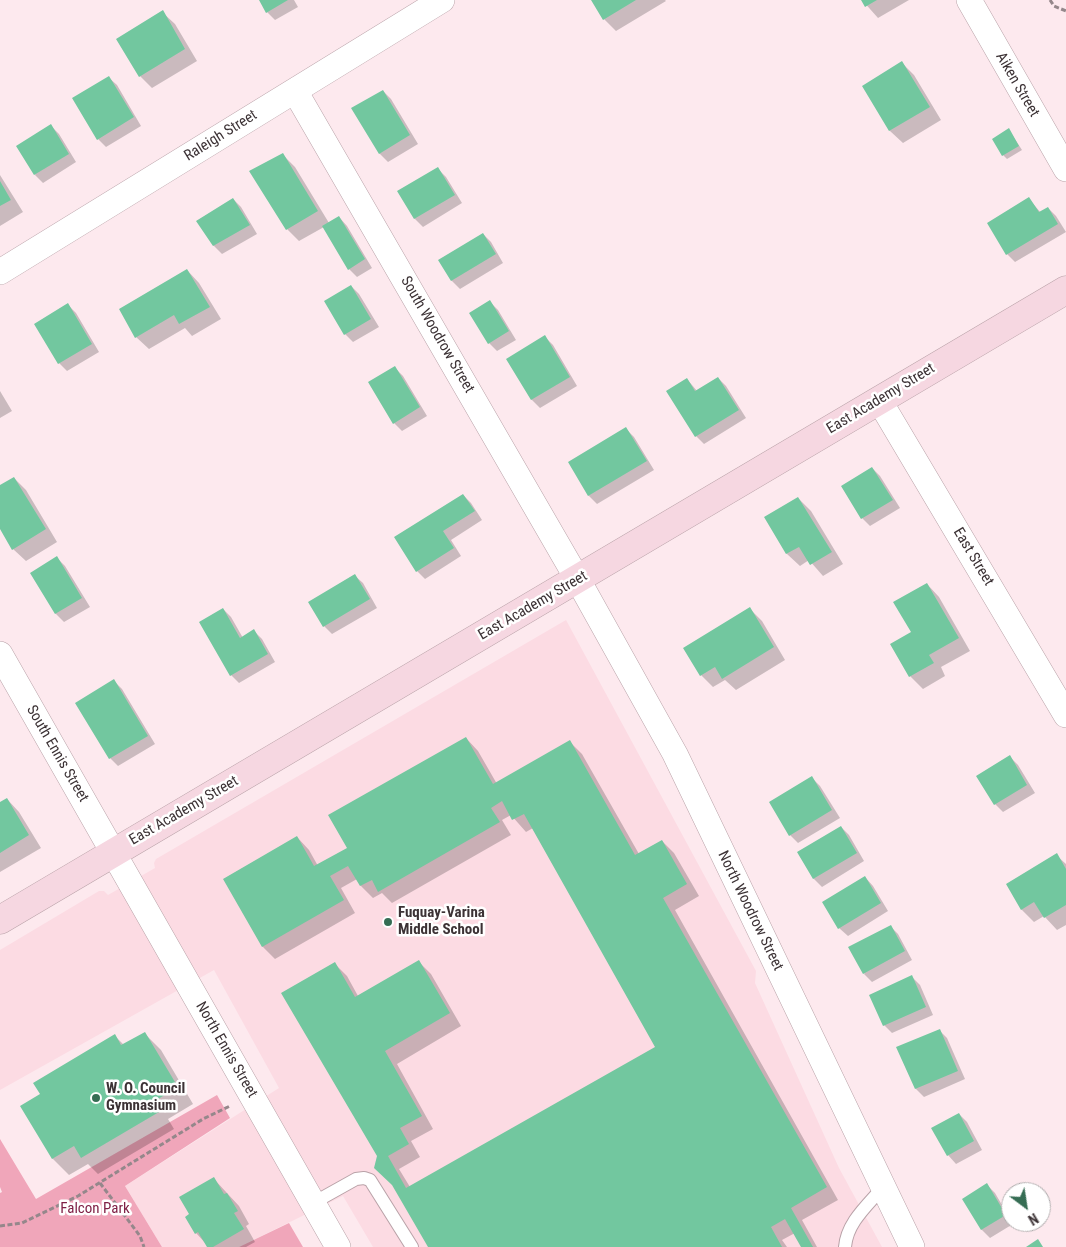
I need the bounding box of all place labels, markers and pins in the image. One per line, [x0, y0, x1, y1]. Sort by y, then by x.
place label: Fuquay-Varina Middle School [398, 904, 485, 939]
marker: Fuquay-Varina Middle School [382, 916, 394, 928]
place label: W. O. Council Gymnasium [106, 1080, 185, 1115]
marker: W. O. Council Gymnasium [90, 1092, 102, 1104]

